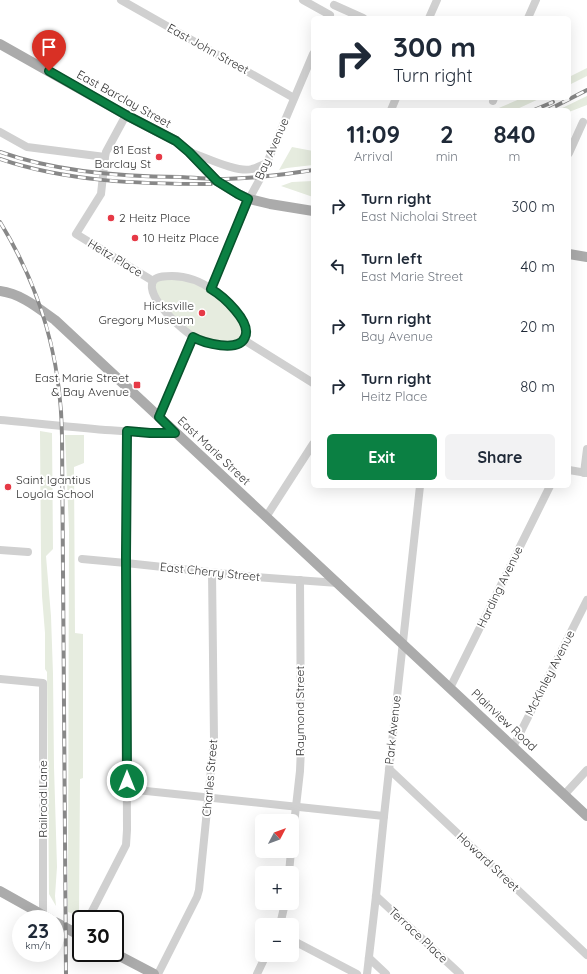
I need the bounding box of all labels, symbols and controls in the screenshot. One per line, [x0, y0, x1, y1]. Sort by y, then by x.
street label: East John Street [165, 20, 252, 77]
text: 300 m [393, 29, 476, 64]
pin [32, 30, 66, 71]
icon: right [327, 32, 379, 84]
icon: arrive [38, 36, 60, 58]
text: Turn right [393, 64, 473, 87]
street label: East Barclay Street [74, 66, 174, 131]
street label: Bay Avenue [251, 115, 292, 182]
text: 11:09 [347, 119, 400, 149]
text: 2 [440, 119, 454, 149]
text: 840 [493, 119, 535, 149]
place label: 81 East Barclay St [94, 142, 151, 171]
text: Arrival [354, 148, 393, 164]
text: min [436, 148, 458, 164]
text: m [509, 148, 520, 164]
marker: 81 East Barclay St [154, 152, 164, 162]
text: Turn right [361, 189, 432, 208]
icon: right [327, 195, 349, 217]
text: 300 m [512, 197, 555, 216]
text: East Nicholai Street [361, 208, 477, 224]
place label: 2 Heitz Place [119, 210, 190, 225]
marker: 2 Heitz Place [106, 213, 116, 223]
place label: 10 Heitz Place [143, 230, 219, 245]
marker: 10 Heitz Place [130, 233, 140, 243]
street label: Heitz Place [85, 235, 146, 280]
text: Turn left [361, 249, 423, 268]
icon: left [327, 255, 349, 277]
text: 40 m [520, 257, 555, 276]
text: East Marie Street [361, 268, 463, 284]
place label: Hicksville Gregory Museum [98, 298, 194, 327]
marker: Hicksville Gregory Museum [197, 308, 207, 318]
text: Turn right [361, 309, 432, 328]
icon: right [327, 315, 349, 337]
text: 20 m [520, 317, 555, 336]
text: Bay Avenue [361, 328, 433, 344]
text: Turn right [361, 369, 432, 388]
place label: East Marie Street & Bay Avenue [35, 370, 129, 399]
icon: right [327, 375, 349, 397]
text: 80 m [520, 377, 555, 396]
marker: East Marie Street & Bay Avenue [132, 380, 142, 390]
text: Heitz Place [361, 388, 427, 404]
street label: East Marie Street [175, 413, 254, 488]
button: Exit [327, 434, 437, 480]
button: Share [445, 434, 555, 480]
place label: Saint Igantius Loyola School [16, 472, 94, 501]
marker: Saint Igantius Loyola School [3, 482, 13, 492]
street label: Harding Avenue [473, 543, 526, 630]
street label: East Cherry Street [159, 559, 261, 584]
street label: McKinley Avenue [521, 627, 578, 718]
street label: Raymond Street [292, 666, 307, 756]
street label: Plainview Road [468, 685, 540, 754]
street label: Park Avenue [381, 694, 404, 765]
street label: Charles Street [199, 739, 220, 817]
street label: Railroad Lane [35, 760, 50, 838]
position arrow [106, 760, 148, 802]
north arrow [255, 814, 299, 858]
map controls [255, 814, 299, 962]
street label: Howard Street [454, 829, 523, 894]
button: + [255, 866, 299, 910]
street label: Terrace Place [386, 903, 451, 966]
speed limit sign: 30 [72, 910, 124, 962]
text: 23 [27, 918, 49, 943]
button: − [255, 918, 299, 962]
text: km/h [25, 939, 51, 952]

